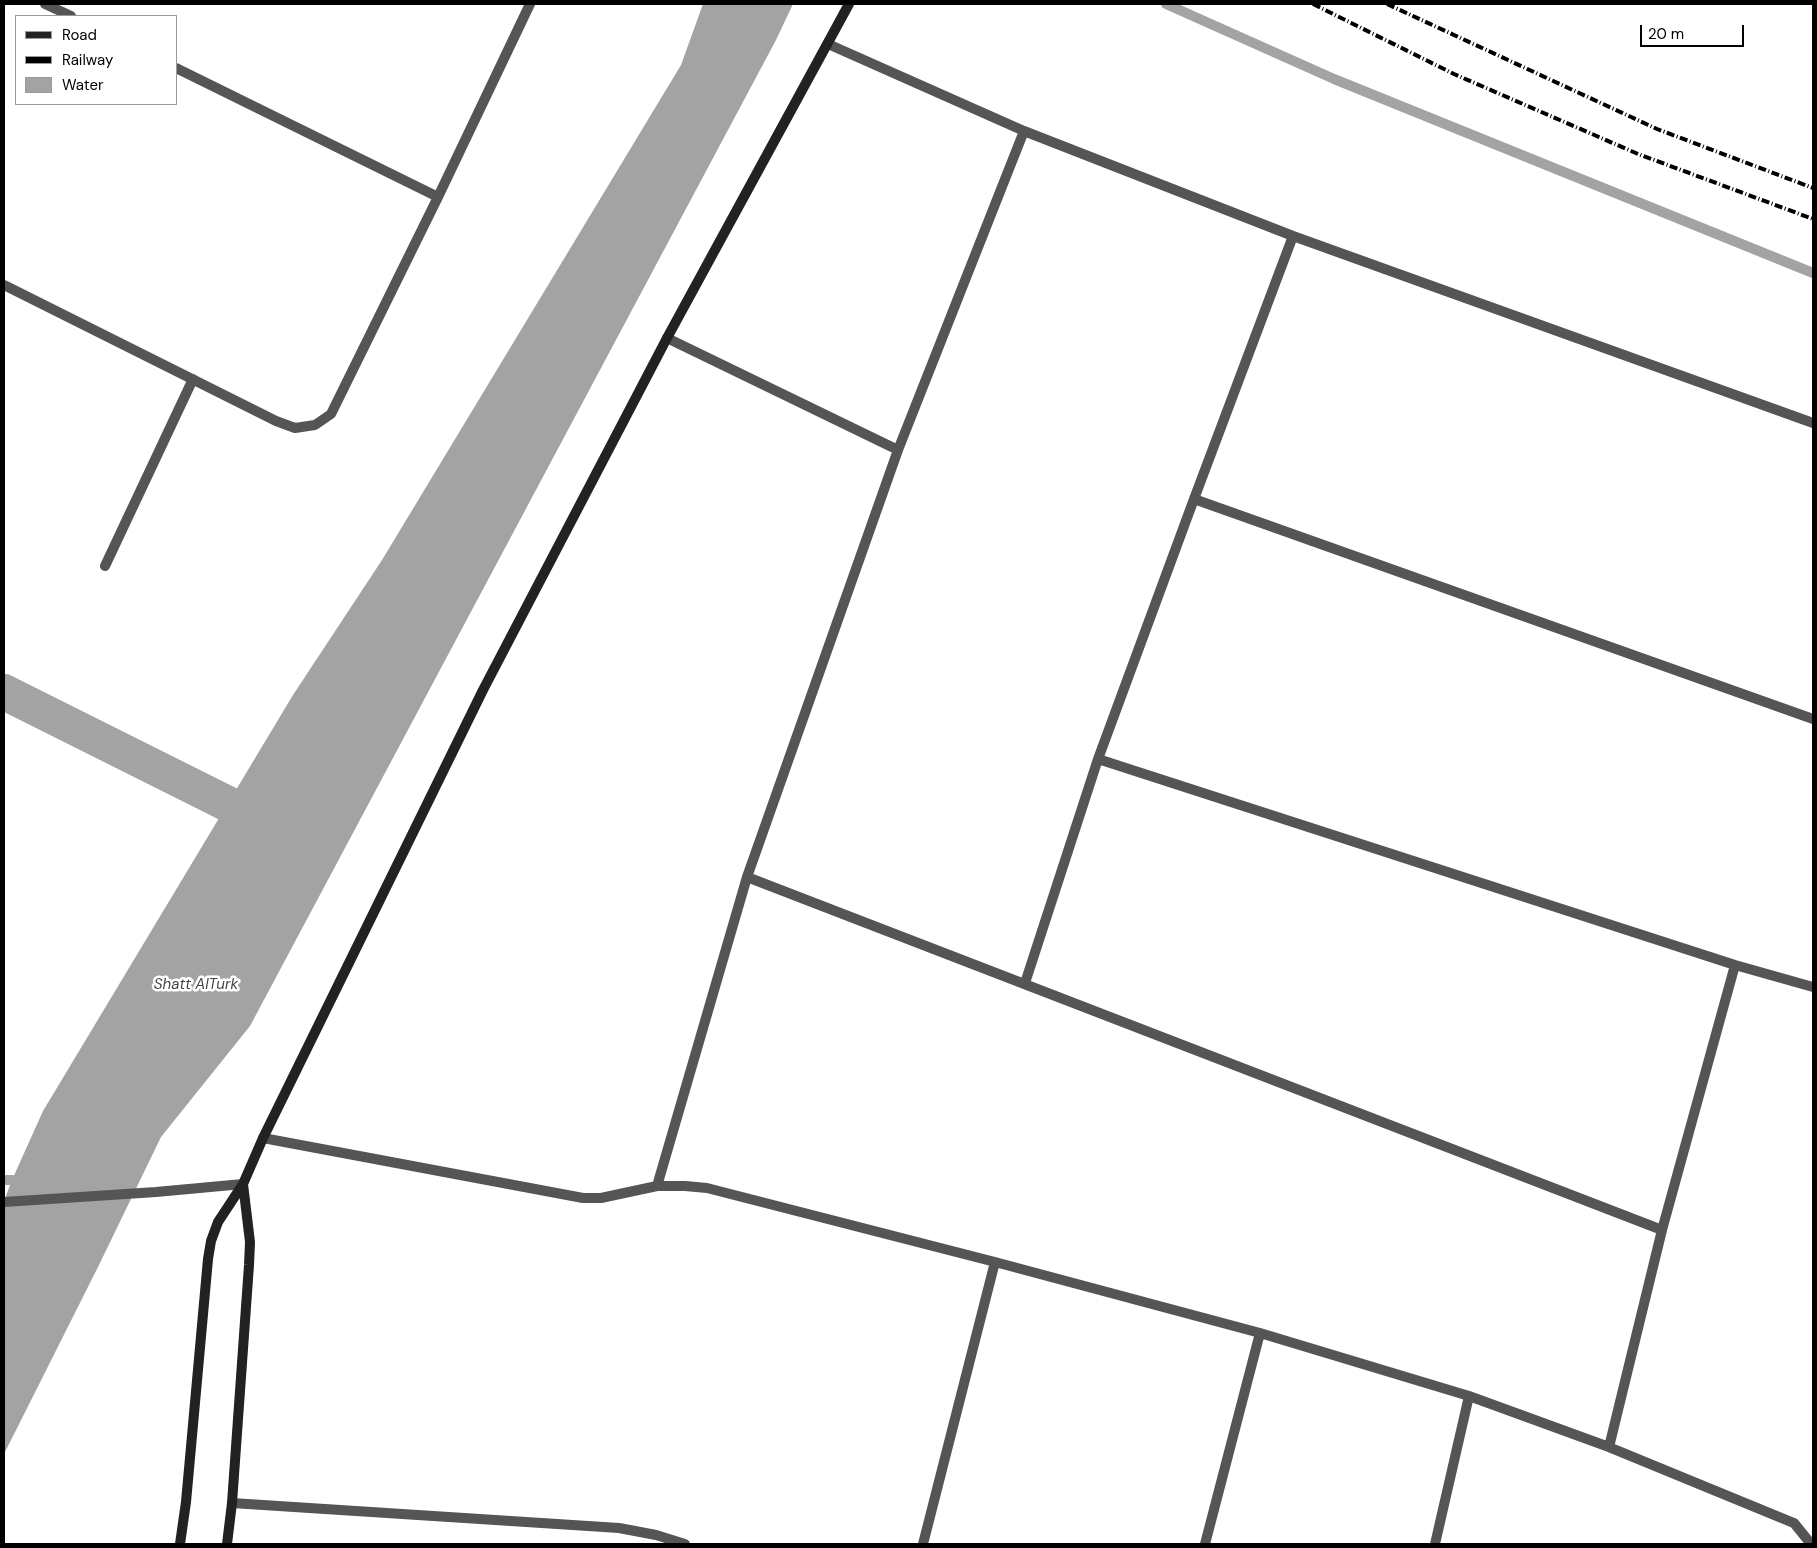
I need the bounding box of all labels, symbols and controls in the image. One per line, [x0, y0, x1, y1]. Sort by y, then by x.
legend [15, 15, 178, 105]
scale bar [1642, 15, 1746, 47]
text: 20 m [1648, 24, 1684, 44]
text: Road [62, 25, 97, 45]
text: Railway [62, 50, 113, 70]
text: Water [62, 75, 103, 95]
water label: Shatt AlTurk [154, 976, 238, 994]

